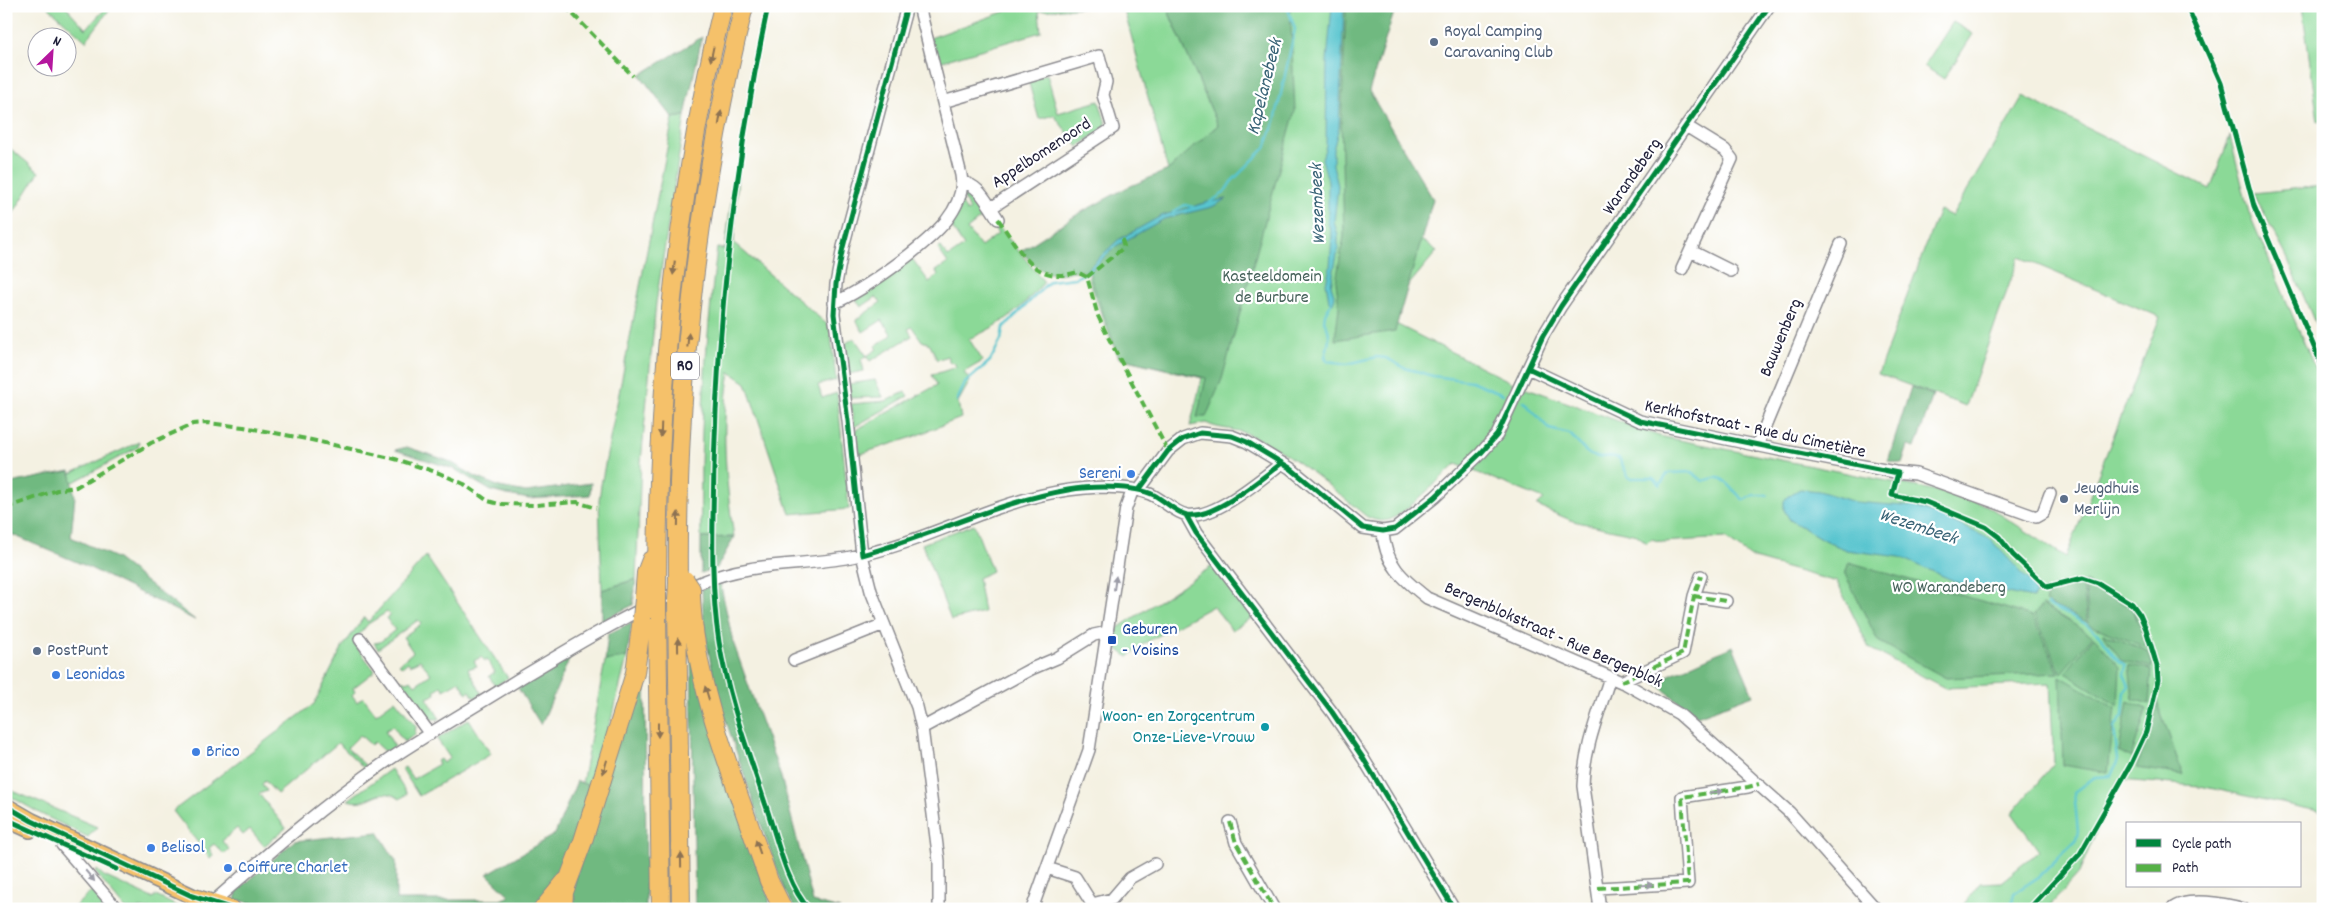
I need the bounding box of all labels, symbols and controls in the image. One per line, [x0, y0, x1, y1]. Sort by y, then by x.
place label: Royal Camping Caravaning Club [1444, 20, 1553, 66]
north arrow [28, 28, 78, 78]
text: N [49, 32, 64, 53]
water label: Kapelanebeek [1241, 34, 1292, 138]
marker: Royal Camping Caravaning Club [1428, 36, 1440, 48]
one-way arrow [708, 46, 716, 61]
one-way arrow [716, 109, 724, 125]
street label: Appelbomenoord [987, 112, 1097, 196]
street label: Warandeberg [1597, 133, 1669, 221]
water label: Wezembeek [1304, 161, 1334, 245]
one-way arrow [670, 260, 678, 276]
park label: Kasteeldomein de Burbure [1222, 265, 1322, 311]
street label: Bauwenberg [1754, 295, 1810, 381]
one-way arrow [684, 331, 692, 347]
road number: R0 [671, 352, 699, 380]
street label: Kerkhofstraat - Rue du Cimetière [1642, 394, 1868, 466]
one-way arrow [657, 422, 665, 438]
place label: Sereni [1079, 462, 1121, 487]
marker: Sereni [1125, 468, 1137, 480]
place label: Jeugdhuis Merlijn [2074, 477, 2139, 523]
marker: Jeugdhuis Merlijn [2058, 493, 2070, 505]
water label: Wezembeek [1875, 503, 1963, 554]
one-way arrow [674, 511, 682, 527]
one-way arrow [1111, 575, 1119, 591]
street label: Bergenblokstraat - Rue Bergenblok [1440, 576, 1666, 696]
park label: WO Warandeberg [1892, 576, 2006, 601]
place label: Geburen - Voisins [1122, 618, 1179, 664]
marker: Geburen - Voisins [1106, 634, 1118, 646]
one-way arrow [674, 637, 682, 653]
place label: PostPunt [47, 639, 109, 664]
marker: PostPunt [31, 645, 43, 657]
place label: Leonidas [66, 663, 125, 688]
marker: Leonidas [50, 669, 62, 681]
one-way arrow [703, 685, 711, 700]
place label: Woon- en Zorgcentrum Onze-Lieve-Vrouw [1102, 705, 1255, 751]
marker: Woon- en Zorgcentrum Onze-Lieve-Vrouw [1259, 721, 1271, 733]
one-way arrow [655, 722, 663, 738]
place label: Brico [206, 740, 240, 765]
marker: Brico [190, 746, 202, 758]
one-way arrow [601, 759, 609, 774]
one-way arrow [1708, 788, 1724, 796]
legend [2126, 822, 2302, 888]
text: Cycle path [2172, 834, 2232, 856]
place label: Belisol [161, 836, 206, 861]
one-way arrow [754, 840, 761, 855]
marker: Belisol [145, 842, 157, 854]
one-way arrow [676, 852, 684, 868]
place label: Coiffure Charlet [238, 856, 348, 881]
text: Path [2172, 858, 2198, 880]
marker: Coiffure Charlet [222, 862, 234, 874]
one-way arrow [84, 870, 95, 883]
one-way arrow [1639, 881, 1655, 889]

